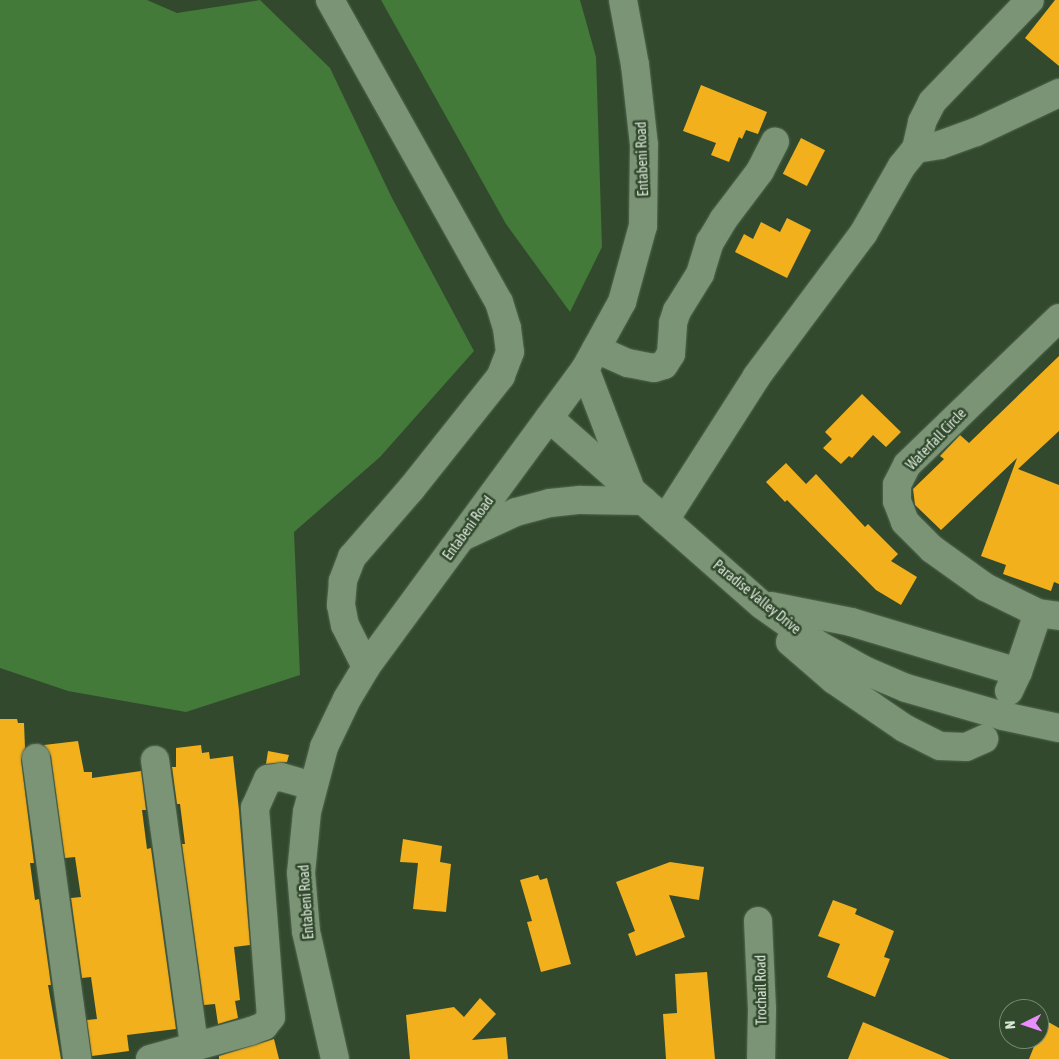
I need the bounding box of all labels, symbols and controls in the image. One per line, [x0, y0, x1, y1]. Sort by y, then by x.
street label: Entabeni Road [632, 121, 652, 197]
street label: Waterfall Circle [903, 405, 969, 473]
street label: Entabeni Road [439, 493, 497, 563]
street label: Paradise Valley Drive [710, 557, 804, 637]
street label: Entabeni Road [295, 864, 317, 940]
street label: Trochail Road [752, 955, 770, 1025]
north arrow [999, 999, 1049, 1049]
text: N [1002, 1020, 1018, 1030]

